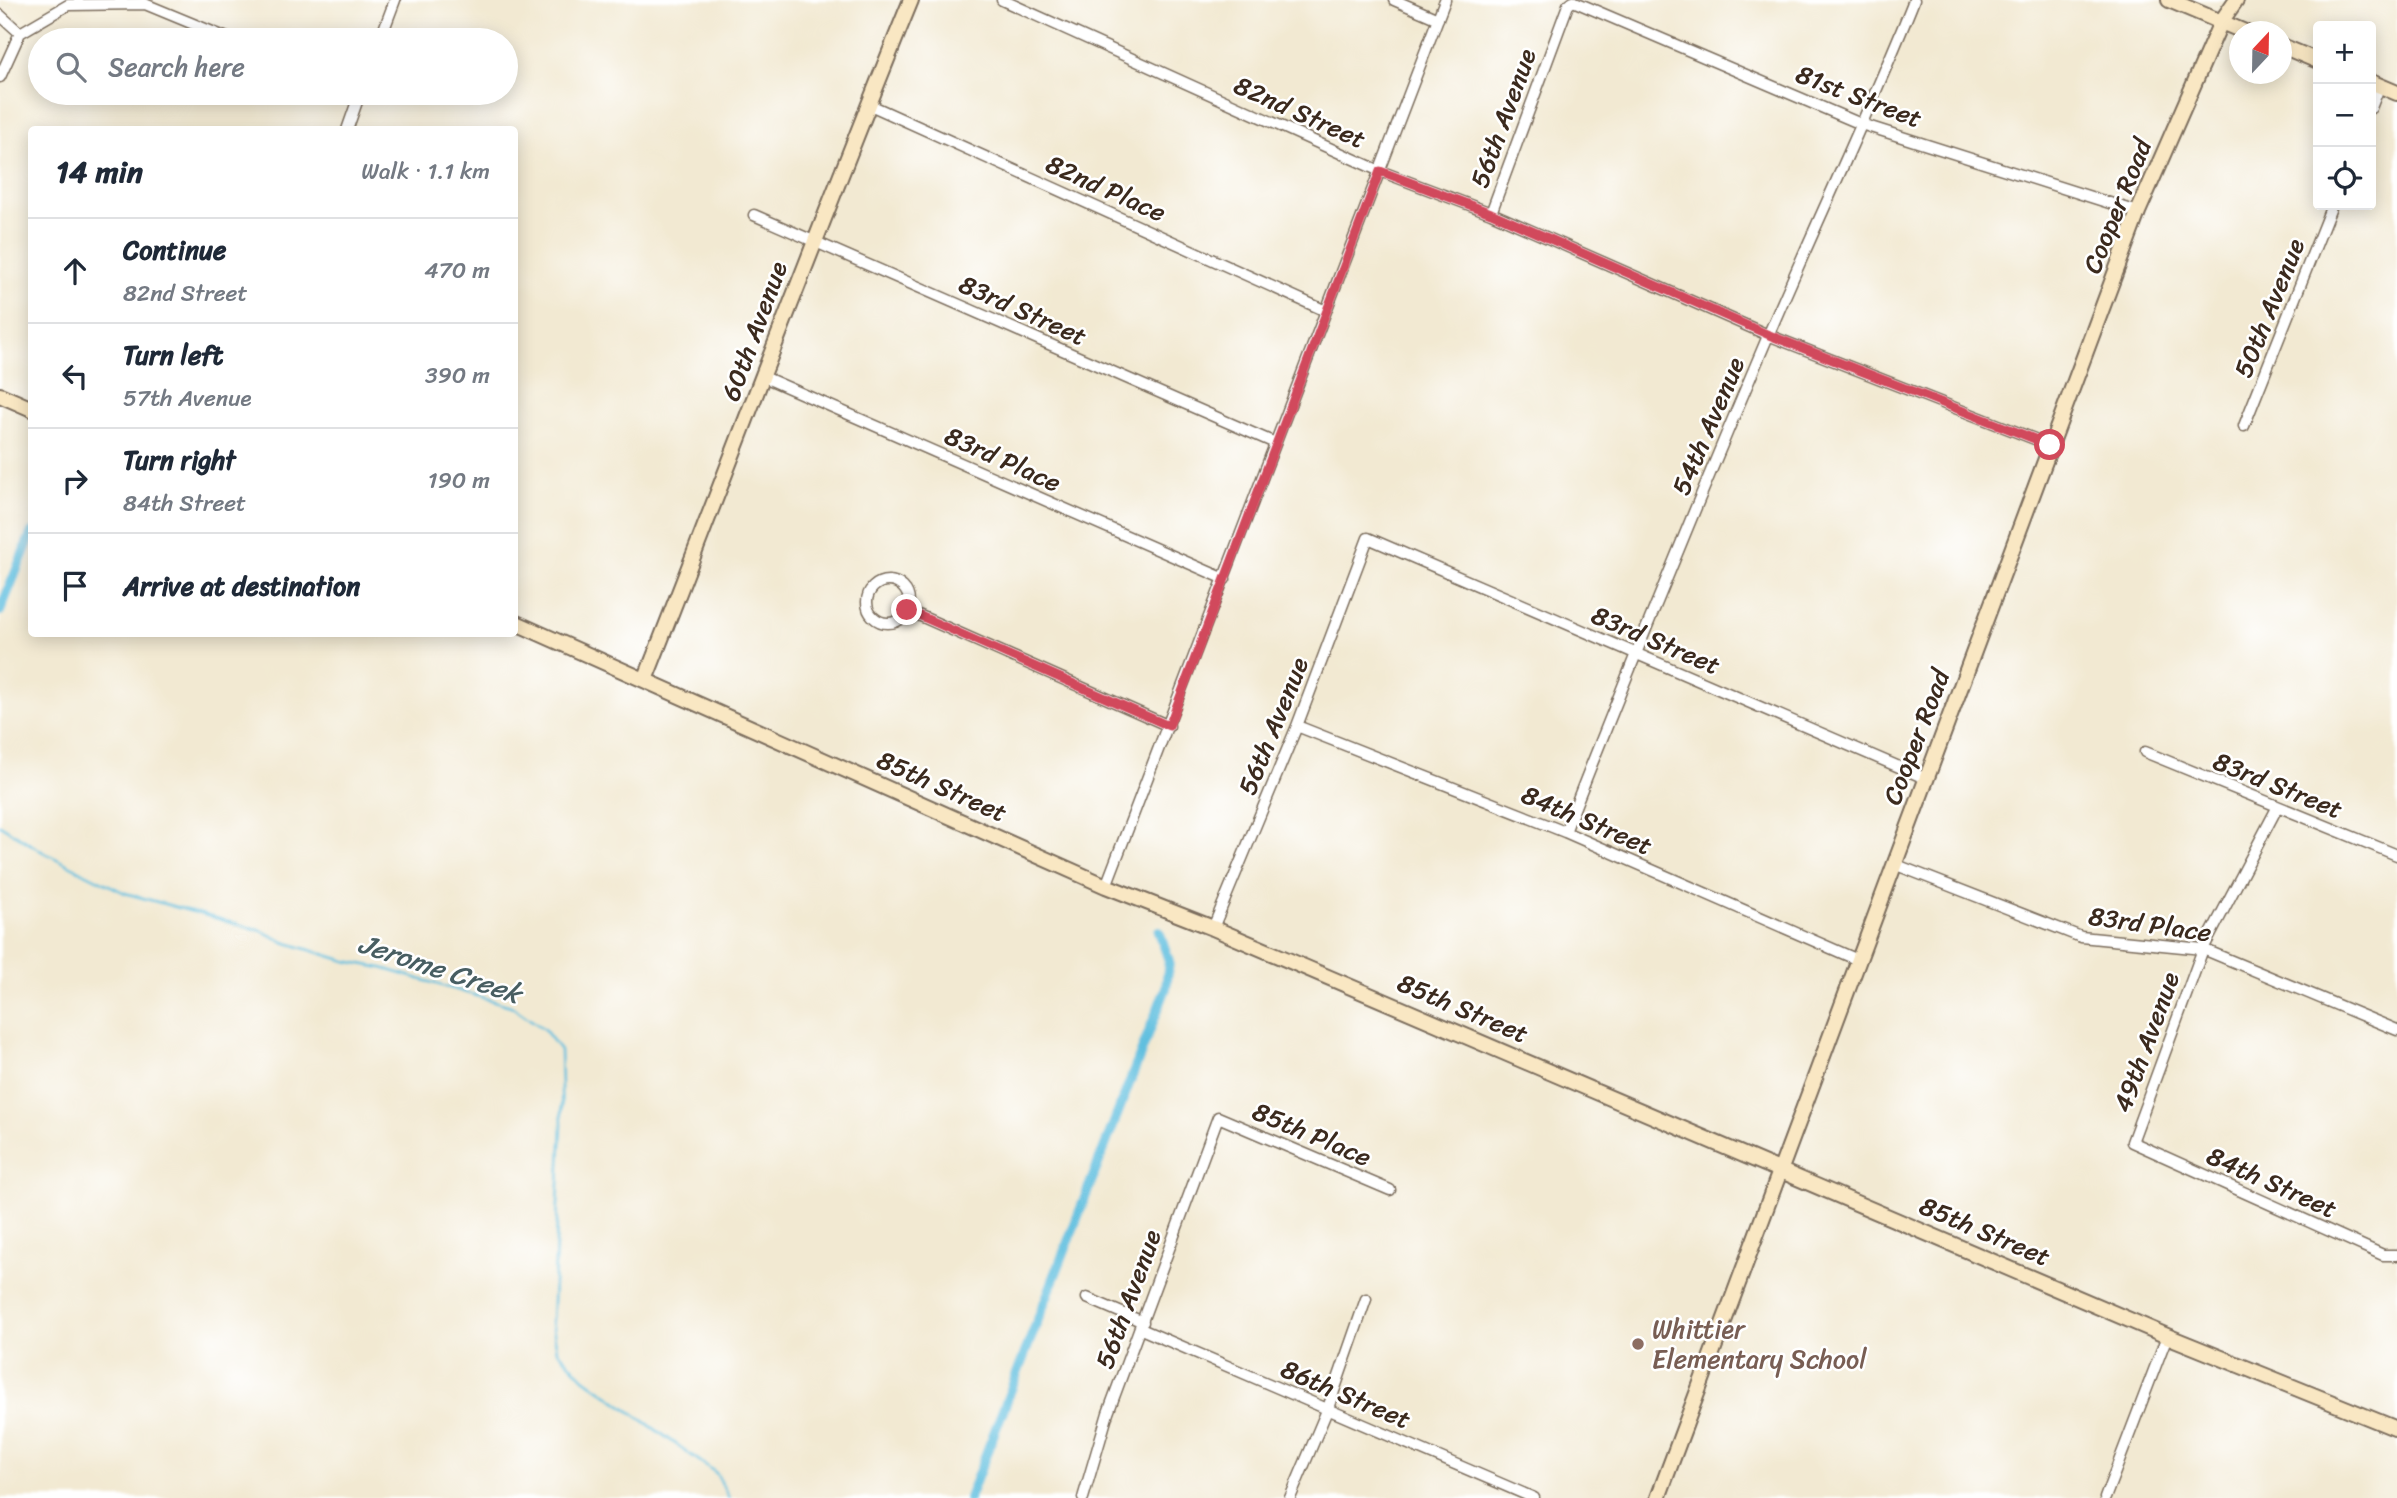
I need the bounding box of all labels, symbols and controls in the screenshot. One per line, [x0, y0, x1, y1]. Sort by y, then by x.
north arrow [2229, 21, 2292, 84]
map controls [2313, 21, 2376, 210]
button: + [2313, 21, 2376, 84]
search box [28, 28, 518, 105]
street label: 56th Avenue [1457, 41, 1550, 194]
text: Search here [108, 44, 245, 90]
icon: search [52, 48, 90, 86]
street label: 81st Street [1789, 51, 1929, 141]
street label: 82nd Street [1226, 62, 1374, 162]
button: − [2313, 84, 2376, 147]
street label: Cooper Road [2069, 129, 2166, 280]
street label: 82nd Place [1038, 141, 1174, 235]
text: 14 min [56, 145, 143, 199]
button: locate [2313, 147, 2376, 210]
text: Walk · 1.1 km [361, 151, 490, 192]
text: Continue [123, 227, 226, 273]
street label: 50th Avenue [2220, 231, 2318, 385]
text: 470 m [424, 250, 490, 291]
icon: ahead [56, 252, 94, 290]
street label: 60th Avenue [707, 254, 801, 407]
street label: 83rd Street [951, 261, 1095, 359]
text: 82nd Street [123, 273, 247, 314]
text: Turn left [123, 332, 223, 378]
street label: 54th Avenue [1658, 349, 1758, 503]
text: 390 m [425, 355, 490, 396]
icon: left [56, 357, 94, 395]
text: 57th Avenue [123, 378, 252, 419]
street label: 83rd Place [937, 413, 1069, 505]
route start [2034, 429, 2065, 460]
text: Turn right [123, 437, 236, 483]
text: 190 m [428, 460, 490, 501]
icon: right [56, 462, 94, 500]
text: 84th Street [123, 483, 246, 524]
text: Arrive at destination [123, 563, 360, 609]
icon: arrive [56, 567, 94, 605]
street label: 83rd Street [1584, 592, 1728, 688]
route end [891, 594, 922, 625]
street label: 56th Avenue [1224, 650, 1322, 802]
street label: Cooper Road [1869, 660, 1964, 812]
street label: 85th Street [869, 737, 1015, 835]
street label: 83rd Street [2206, 738, 2350, 832]
street label: 84th Street [1514, 772, 1660, 868]
street label: 83rd Place [2086, 893, 2214, 955]
water label: Jerome Creek [352, 919, 530, 1019]
street label: 85th Street [1390, 960, 1536, 1056]
street label: 49th Avenue [2099, 965, 2193, 1119]
street label: 85th Place [1245, 1088, 1379, 1180]
street label: 84th Street [2199, 1133, 2345, 1231]
street label: 85th Street [1912, 1183, 2058, 1279]
street label: 56th Avenue [1082, 1222, 1175, 1375]
place label: Whittier Elementary School [1652, 1306, 1867, 1382]
marker: Whittier Elementary School [1630, 1336, 1646, 1352]
street label: 86th Street [1274, 1346, 1418, 1442]

